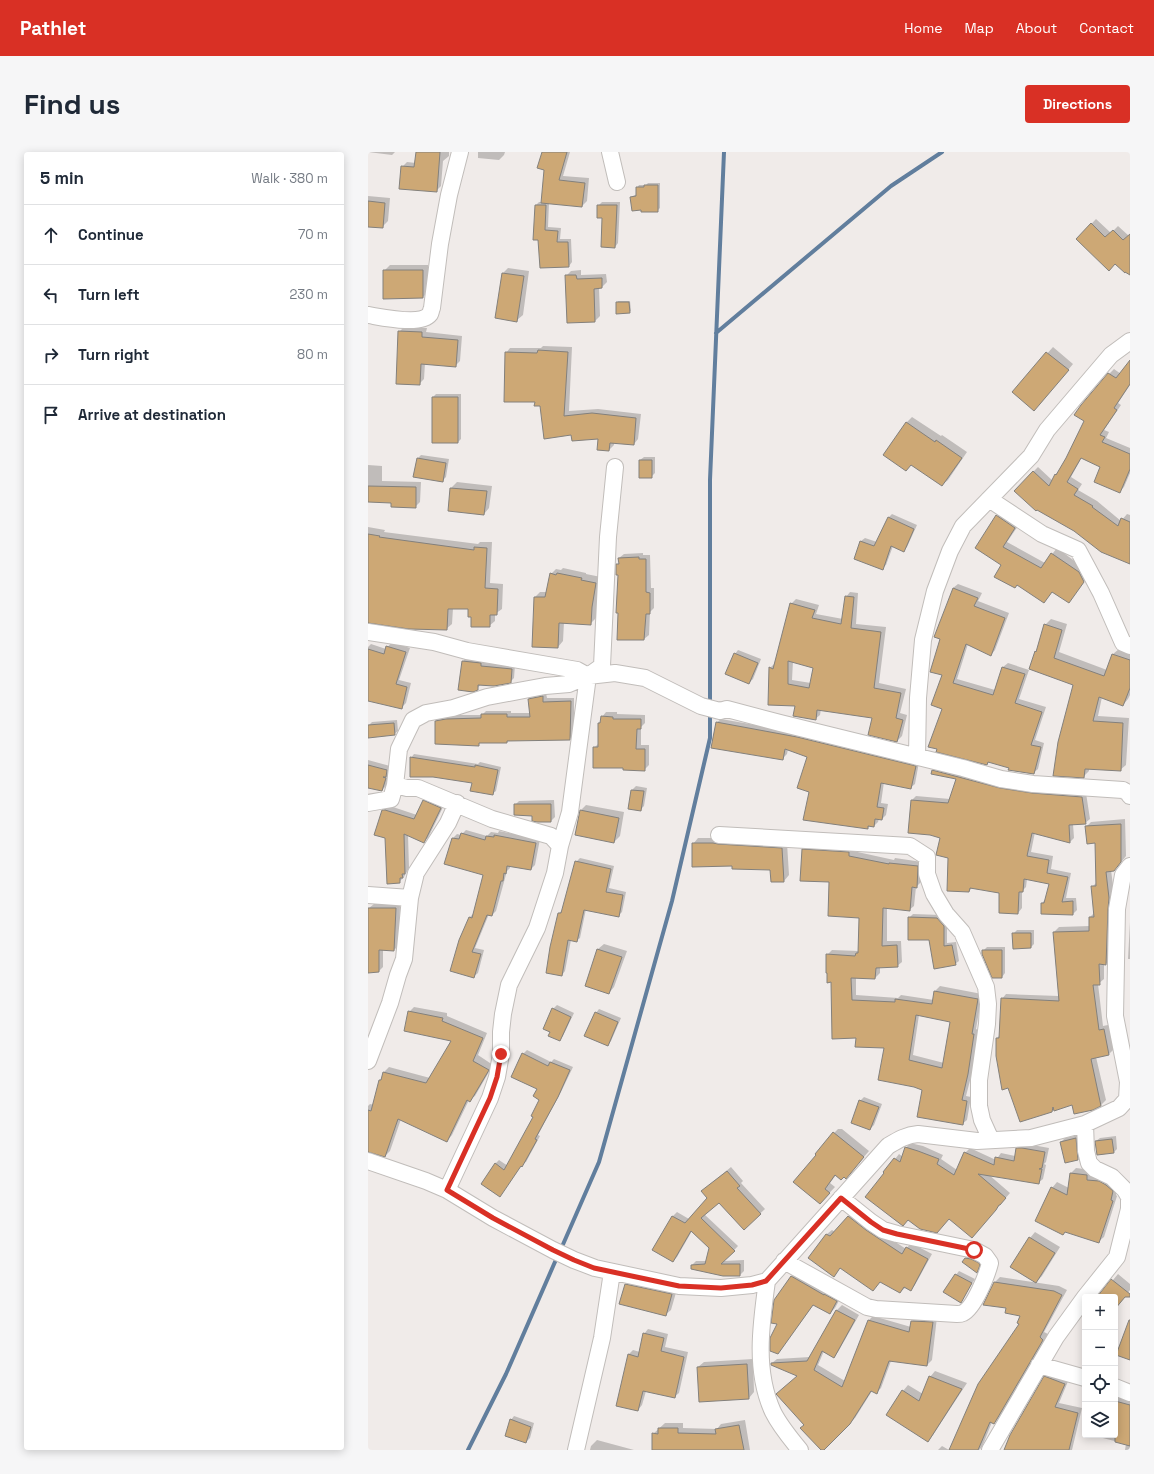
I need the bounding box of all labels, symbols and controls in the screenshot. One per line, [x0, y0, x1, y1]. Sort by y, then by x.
text: Pathlet [20, 16, 86, 41]
text: Home [904, 19, 942, 37]
text: Map [964, 19, 994, 37]
text: About [1016, 19, 1057, 37]
text: Contact [1079, 19, 1134, 37]
button: Directions [1025, 85, 1130, 123]
text: Find us [24, 86, 121, 122]
text: 5 min [40, 167, 84, 189]
text: Walk · 380 m [251, 170, 328, 187]
icon: ahead [40, 224, 62, 246]
text: Continue [78, 225, 144, 244]
text: 70 m [298, 226, 328, 243]
icon: left [40, 284, 62, 306]
text: Turn left [78, 285, 140, 304]
text: 230 m [290, 286, 328, 303]
icon: right [40, 344, 62, 366]
text: Turn right [78, 345, 149, 364]
text: 80 m [297, 346, 328, 363]
icon: arrive [40, 404, 62, 426]
text: Arrive at destination [78, 405, 226, 424]
route end [492, 1045, 510, 1063]
route start [965, 1241, 983, 1259]
map controls [1082, 1294, 1118, 1438]
button: + [1082, 1294, 1118, 1330]
button: − [1082, 1330, 1118, 1366]
button: locate [1082, 1366, 1118, 1402]
button: layers [1082, 1402, 1118, 1438]

